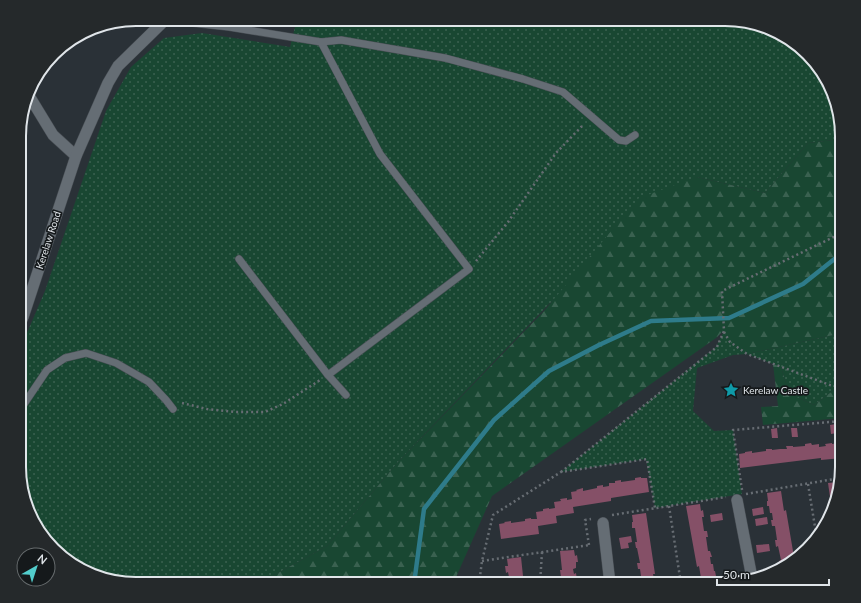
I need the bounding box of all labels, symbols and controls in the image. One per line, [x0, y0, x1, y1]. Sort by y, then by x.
street label: Kerelaw Road [33, 210, 63, 270]
place icon: Kerelaw Castle [722, 381, 740, 399]
place label: Kerelaw Castle [743, 384, 808, 396]
north arrow [16, 547, 56, 587]
text: N [35, 551, 50, 567]
scale bar [717, 561, 829, 587]
text: 50 m [723, 567, 750, 582]

